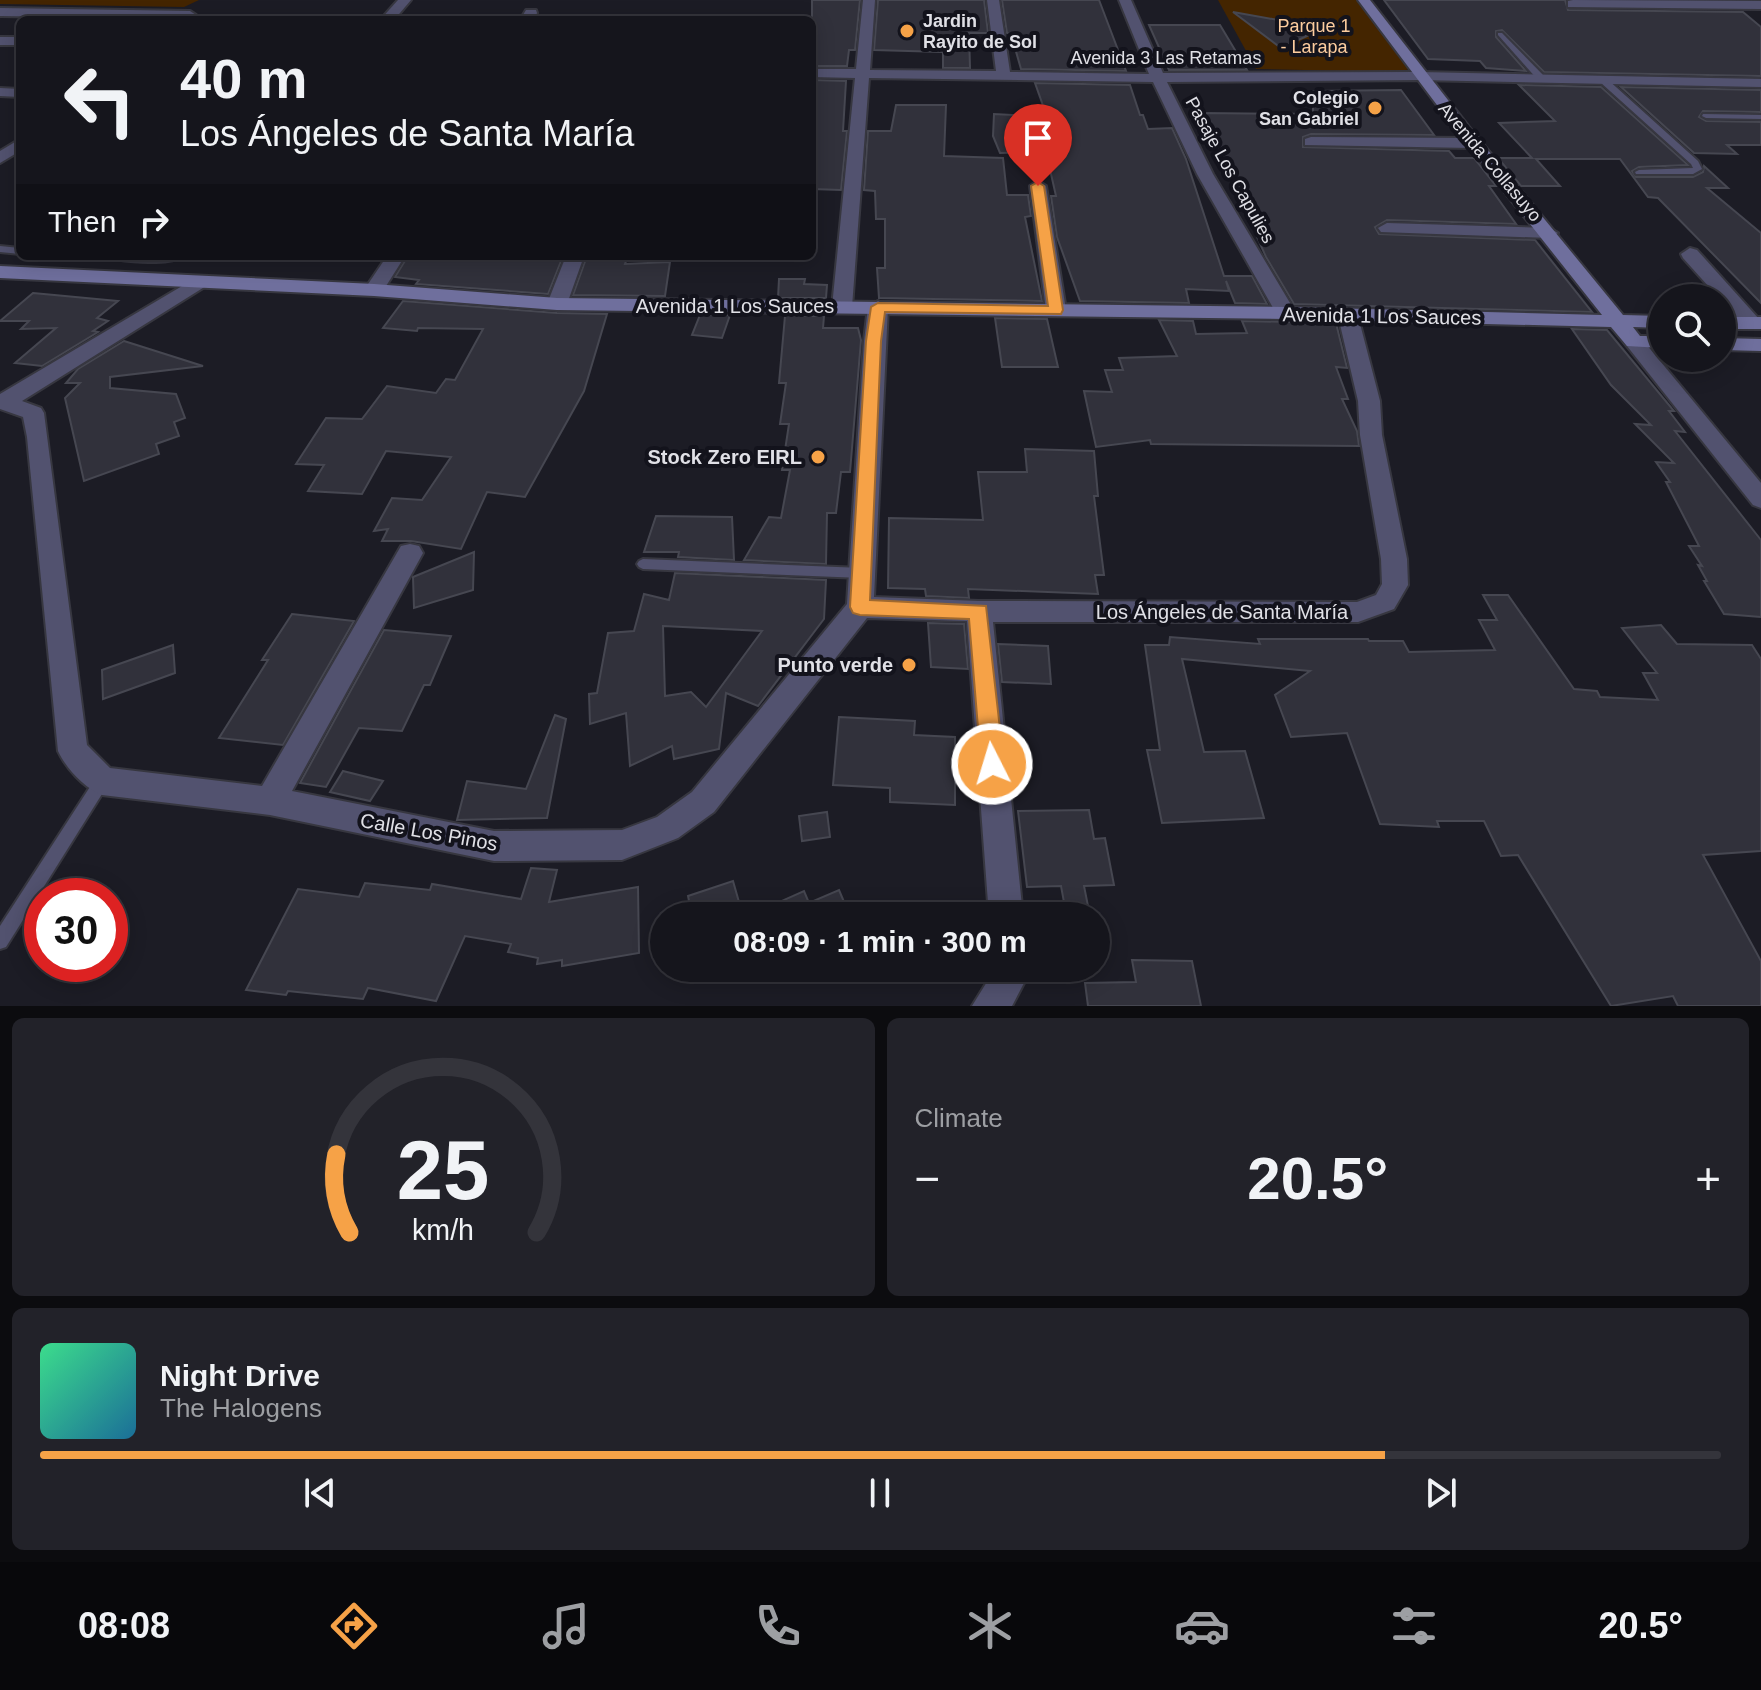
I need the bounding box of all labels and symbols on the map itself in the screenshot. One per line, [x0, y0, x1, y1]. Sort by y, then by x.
place label: Jardin Rayito de Sol [923, 11, 1037, 52]
park label: Parque 1 - Larapa [1277, 16, 1351, 57]
marker: Jardin Rayito de Sol [898, 22, 916, 40]
street label: Avenida 3 Las Retamas [1071, 48, 1261, 68]
place label: Colegio San Gabriel [1259, 88, 1359, 129]
street label: Pasaje Los Capulies [1181, 93, 1279, 247]
marker: Colegio San Gabriel [1366, 99, 1384, 117]
street label: Avenida Collasuyo [1435, 99, 1545, 225]
pin [1004, 104, 1072, 186]
street label: Avenida 1 Los Sauces [636, 295, 834, 317]
street label: Avenida 1 Los Sauces [1282, 303, 1482, 329]
place label: Stock Zero EIRL [648, 446, 802, 468]
marker: Stock Zero EIRL [809, 448, 827, 466]
street label: Los Ángeles de Santa María [1096, 601, 1349, 623]
place label: Punto verde [777, 654, 893, 676]
marker: Punto verde [900, 656, 918, 674]
position arrow [950, 722, 1034, 806]
street label: Calle Los Pinos [359, 809, 499, 855]
speed limit sign: 30 [24, 878, 128, 982]

